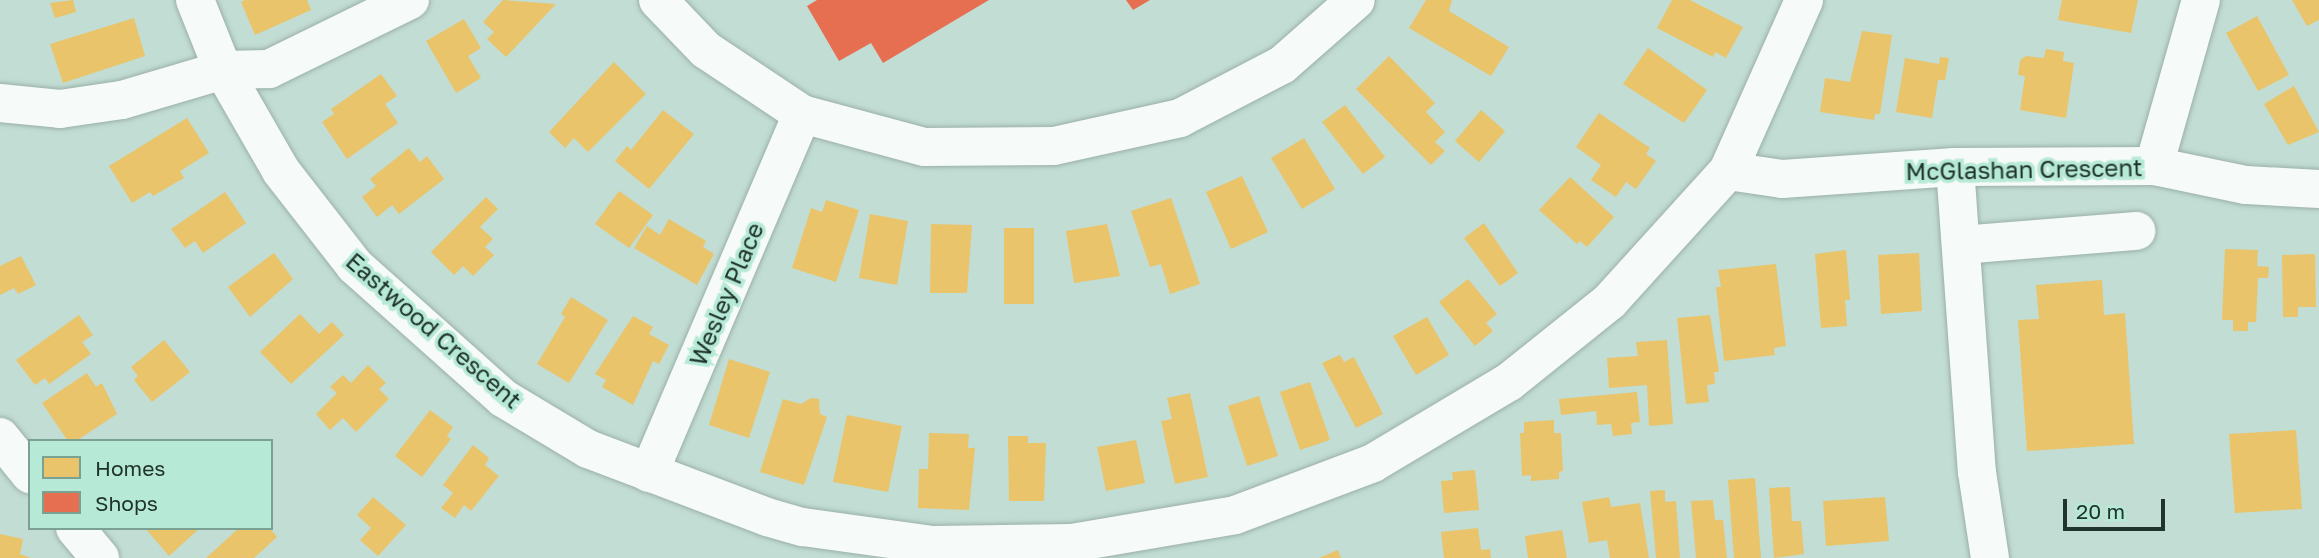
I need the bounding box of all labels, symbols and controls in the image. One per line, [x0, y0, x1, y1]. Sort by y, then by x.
street label: McGlashan Crescent [1905, 153, 2143, 185]
street label: Wesley Place [683, 218, 769, 370]
street label: Eastwood Crescent [341, 246, 527, 414]
legend [28, 439, 273, 530]
text: Homes [95, 455, 165, 481]
scale bar [2067, 484, 2168, 528]
text: Shops [95, 490, 158, 516]
text: 20 m [2076, 498, 2125, 524]

